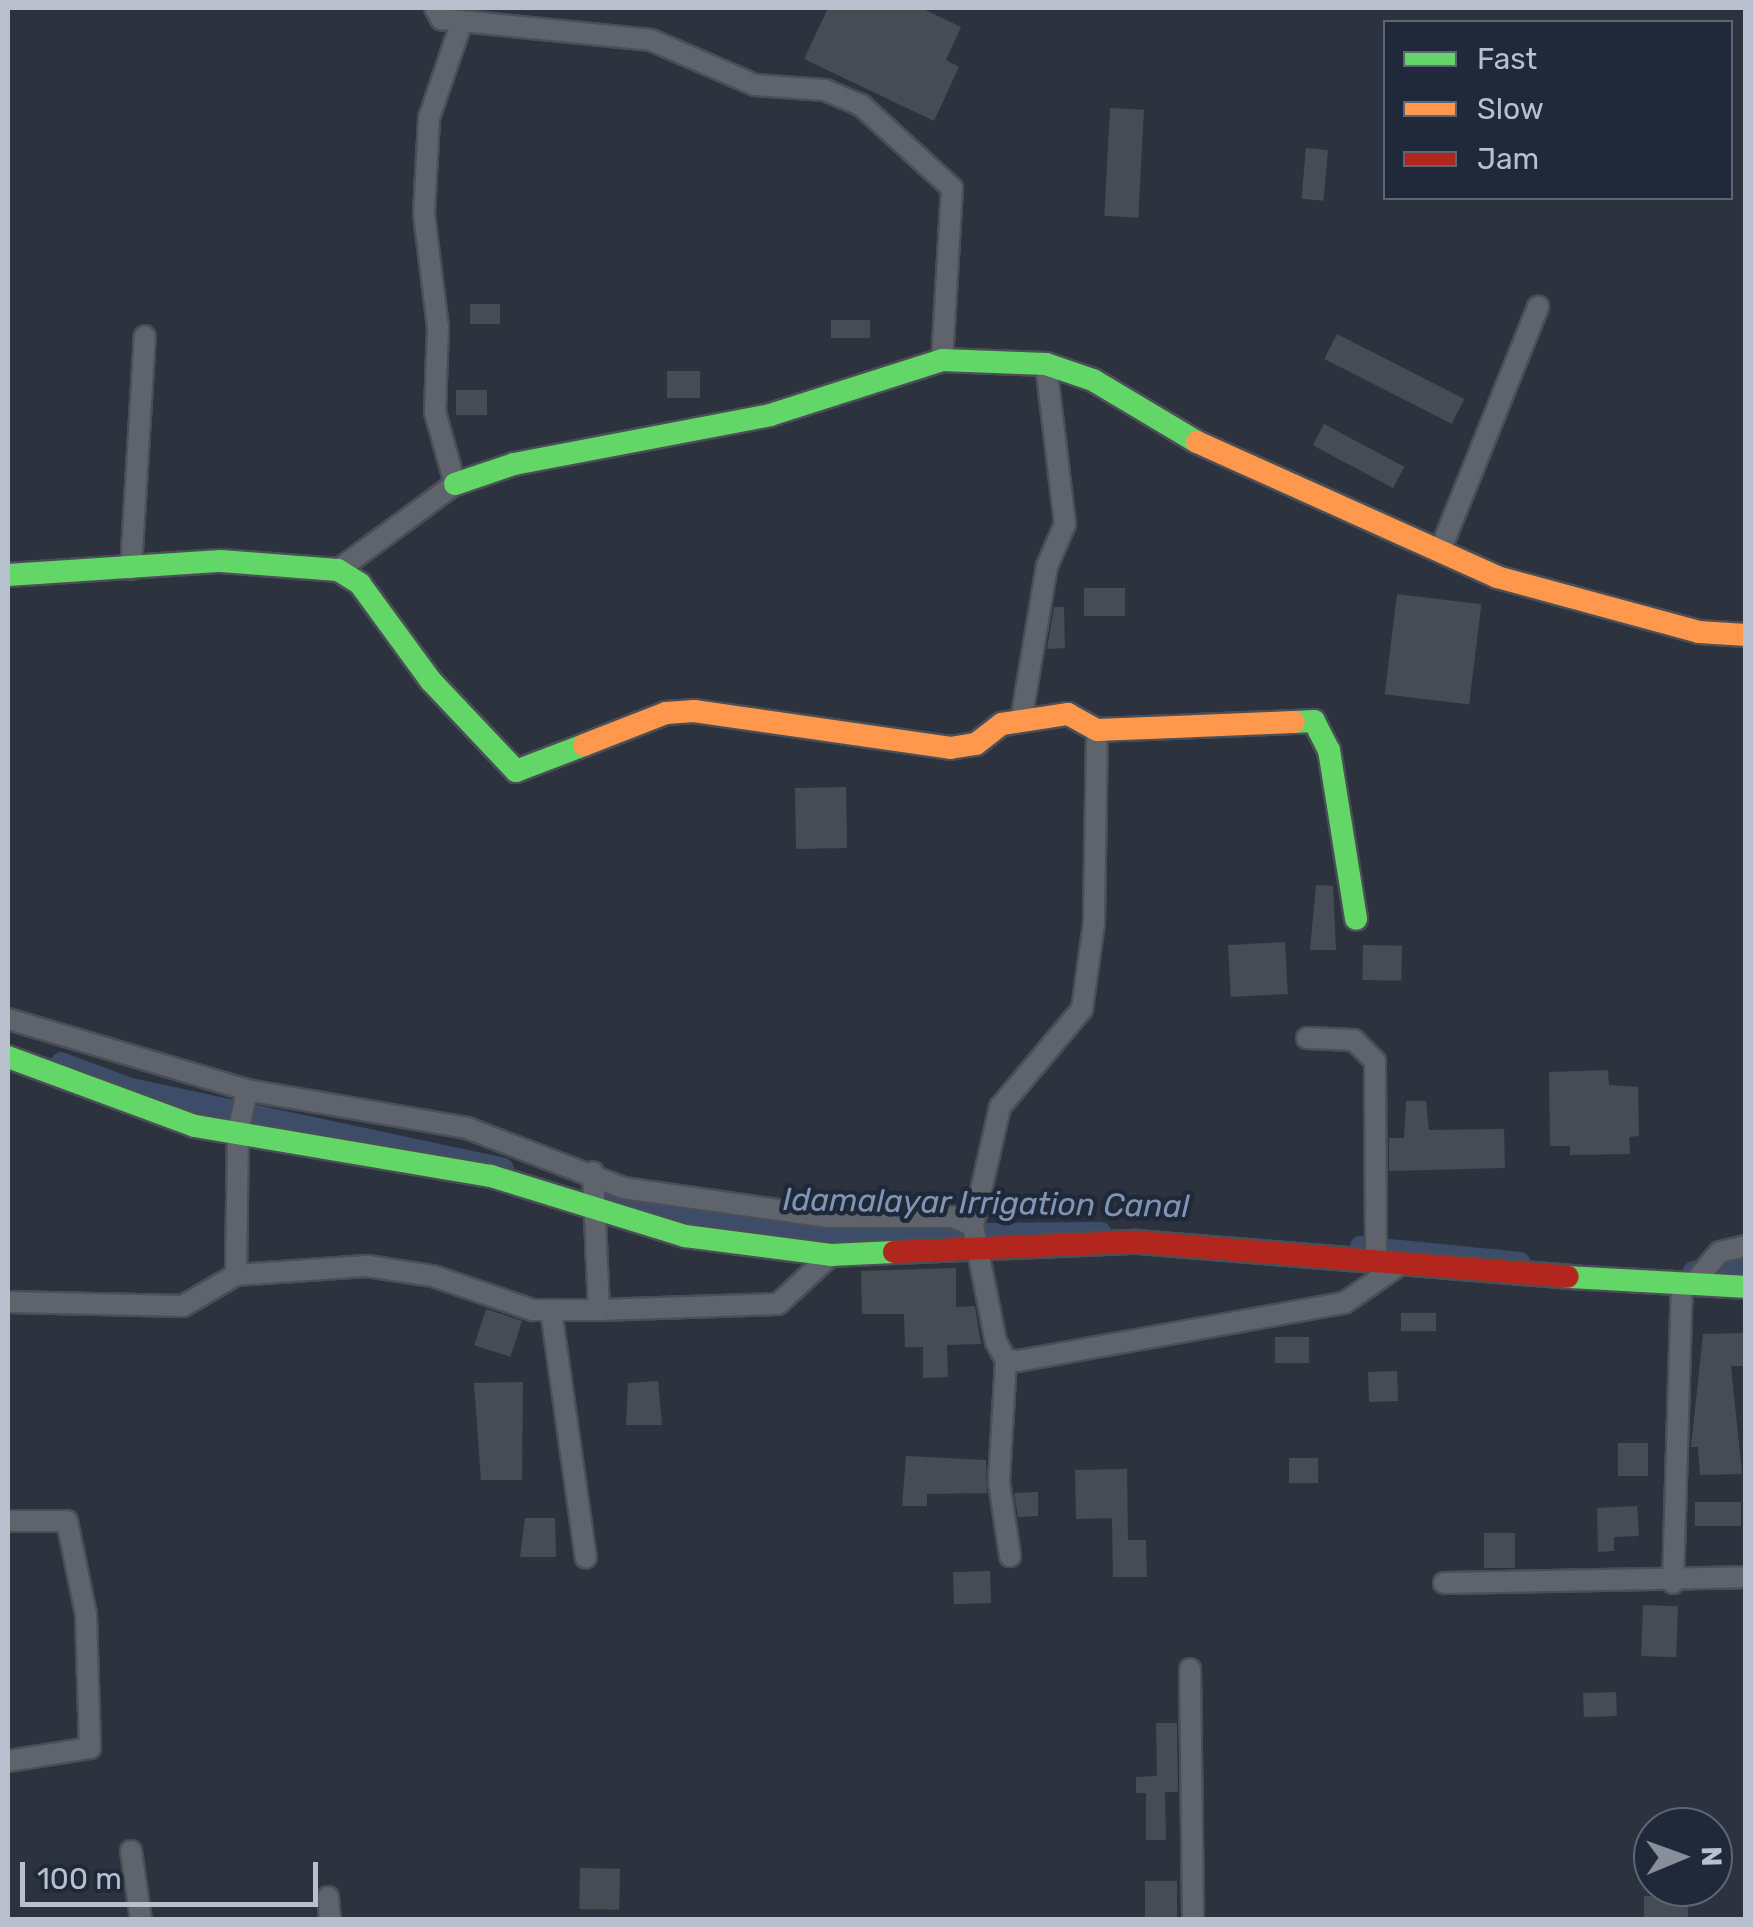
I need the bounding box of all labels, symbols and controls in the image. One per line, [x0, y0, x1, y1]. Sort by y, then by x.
legend [1383, 20, 1733, 200]
text: Fast [1477, 41, 1537, 77]
text: Slow [1477, 91, 1544, 127]
text: Jam [1477, 141, 1539, 177]
water label: Idamalayar Irrigation Canal [782, 1180, 1190, 1226]
north arrow [1633, 1807, 1733, 1907]
scale bar [25, 1842, 322, 1904]
text: N [1695, 1846, 1728, 1867]
text: 100 m [37, 1861, 122, 1897]

